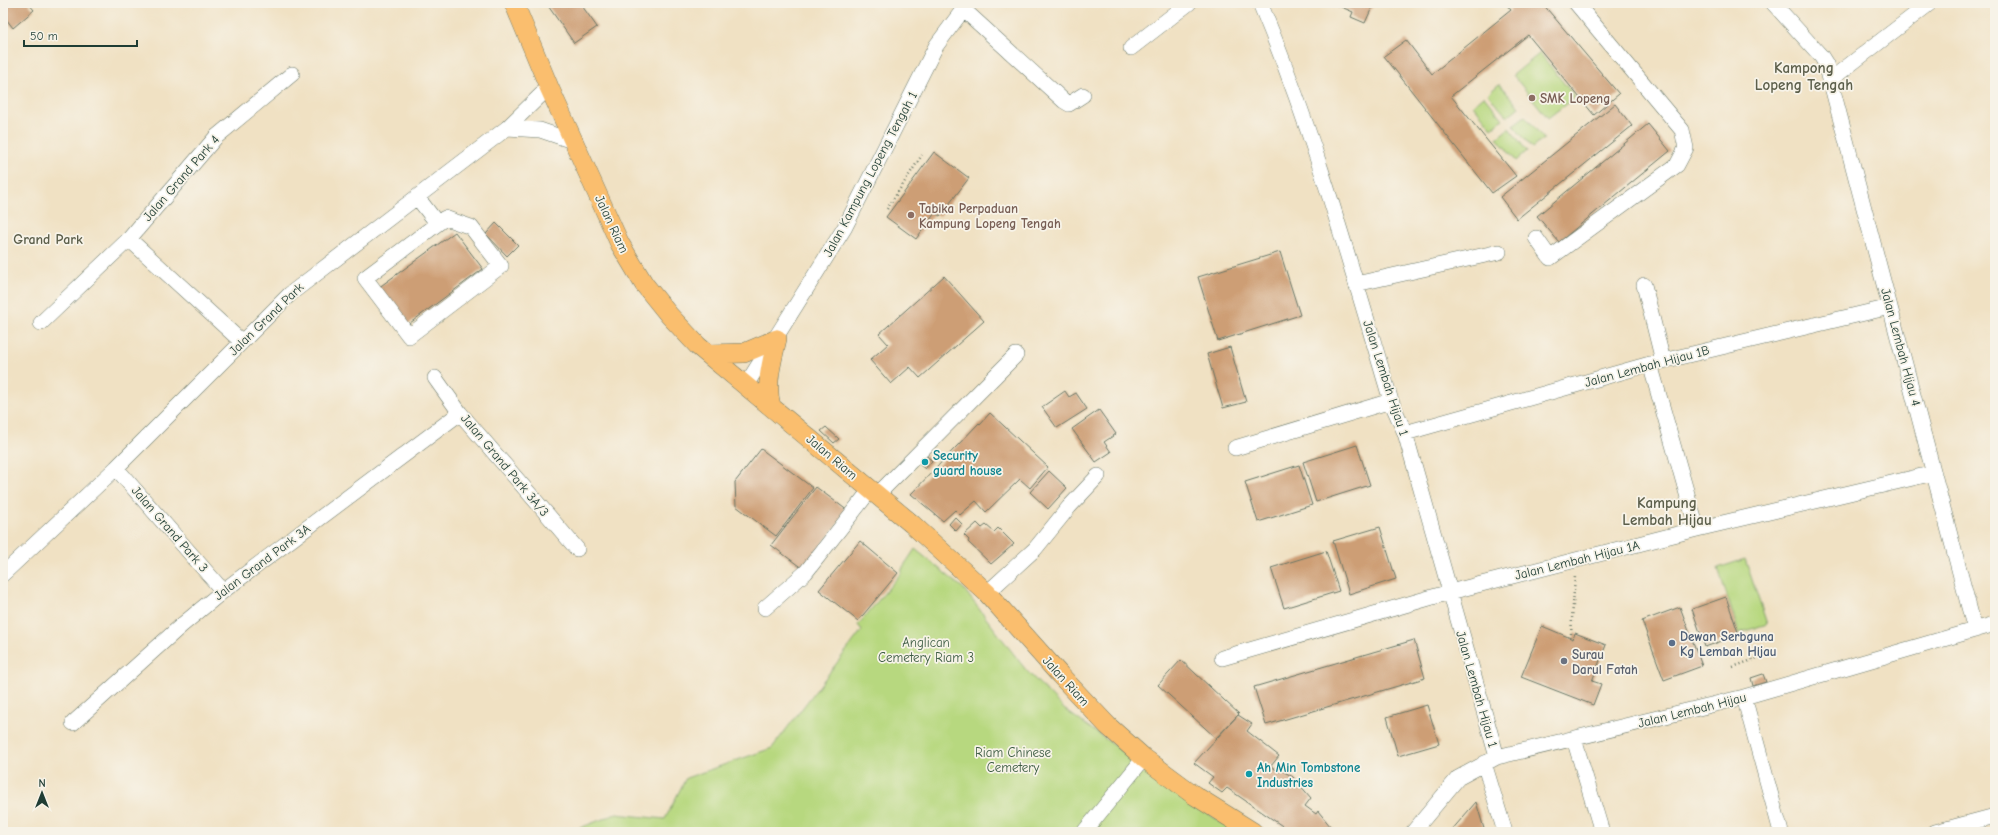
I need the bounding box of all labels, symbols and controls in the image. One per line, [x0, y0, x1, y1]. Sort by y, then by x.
scale bar [24, 22, 137, 48]
text: 50 m [30, 29, 58, 43]
district label: Kampong Lopeng Tengah [1755, 59, 1853, 94]
street label: Jalan Kampung Lopeng Tengah 1 [820, 89, 920, 259]
place label: SMK Lopeng [1540, 91, 1610, 106]
marker: SMK Lopeng [1527, 93, 1537, 103]
street label: Jalan Grand Park 4 [140, 132, 222, 224]
street label: Jalan Riam [592, 193, 632, 255]
place label: Tabika Perpaduan Kampung Lopeng Tengah [919, 201, 1061, 231]
marker: Tabika Perpaduan Kampung Lopeng Tengah [906, 210, 916, 220]
district label: Grand Park [13, 231, 83, 248]
street label: Jalan Grand Park [226, 279, 307, 358]
street label: Jalan Lembah Hijau 4 [1878, 286, 1924, 408]
street label: Jalan Lembah Hijau 1 [1360, 318, 1412, 438]
street label: Jalan Lembah Hijau 1B [1583, 342, 1711, 390]
street label: Jalan Grand Park 3A/3 [458, 411, 552, 519]
street label: Jalan Riam [803, 431, 861, 483]
place label: Security guard house [933, 448, 1003, 478]
marker: Security guard house [920, 457, 930, 467]
street label: Jalan Grand Park 3 [129, 483, 211, 575]
district label: Kampung Lembah Hijau [1622, 494, 1712, 529]
street label: Jalan Grand Park 3A [211, 521, 313, 603]
street label: Jalan Lembah Hijau 1A [1513, 537, 1641, 583]
street label: Jalan Lembah Hijau 1 [1453, 629, 1501, 749]
place label: Dewan Serbguna Kg Lembah Hijau [1680, 629, 1777, 659]
park label: Anglican Cemetery Riam 3 [878, 635, 974, 665]
marker: Dewan Serbguna Kg Lembah Hijau [1667, 638, 1677, 648]
place label: Surau Darul Fatah [1572, 647, 1638, 677]
street label: Jalan Riam [1040, 653, 1092, 709]
marker: Surau Darul Fatah [1559, 656, 1569, 666]
street label: Jalan Lembah Hijau [1636, 689, 1748, 731]
park label: Riam Chinese Cemetery [975, 745, 1051, 775]
place label: Ah Min Tombstone Industries [1257, 760, 1361, 790]
marker: Ah Min Tombstone Industries [1244, 769, 1254, 779]
north arrow [22, 773, 62, 813]
text: N [38, 777, 46, 790]

